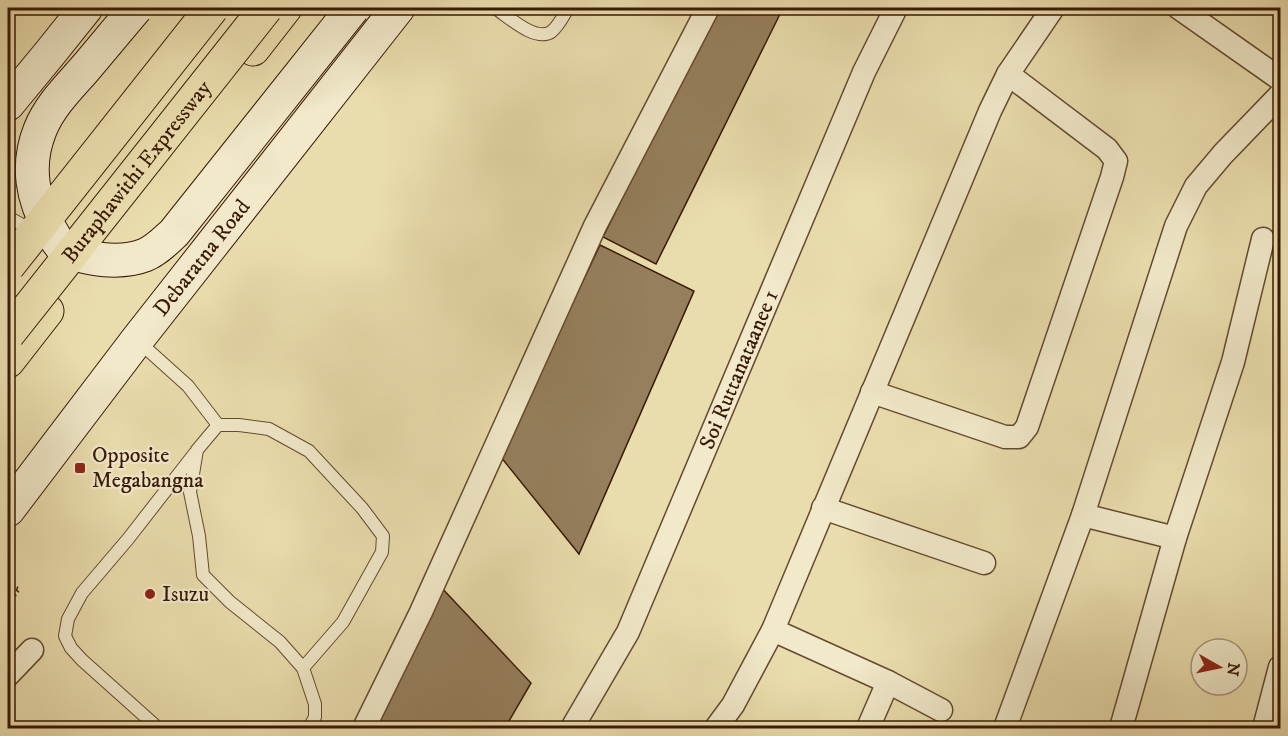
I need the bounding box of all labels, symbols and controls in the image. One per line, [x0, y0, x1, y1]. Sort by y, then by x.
street label: Buraphawithi Expressway [56, 74, 217, 269]
street label: Debaratna Road [147, 194, 256, 322]
street label: Soi Ruttanataanee 1 [693, 286, 784, 453]
place label: Opposite Megabangna [92, 442, 204, 494]
marker: Opposite Megabangna [73, 461, 87, 475]
place label: Isuzu [162, 581, 209, 608]
marker: Isuzu [143, 587, 157, 601]
north arrow [1189, 637, 1249, 697]
text: N [1222, 661, 1244, 677]

